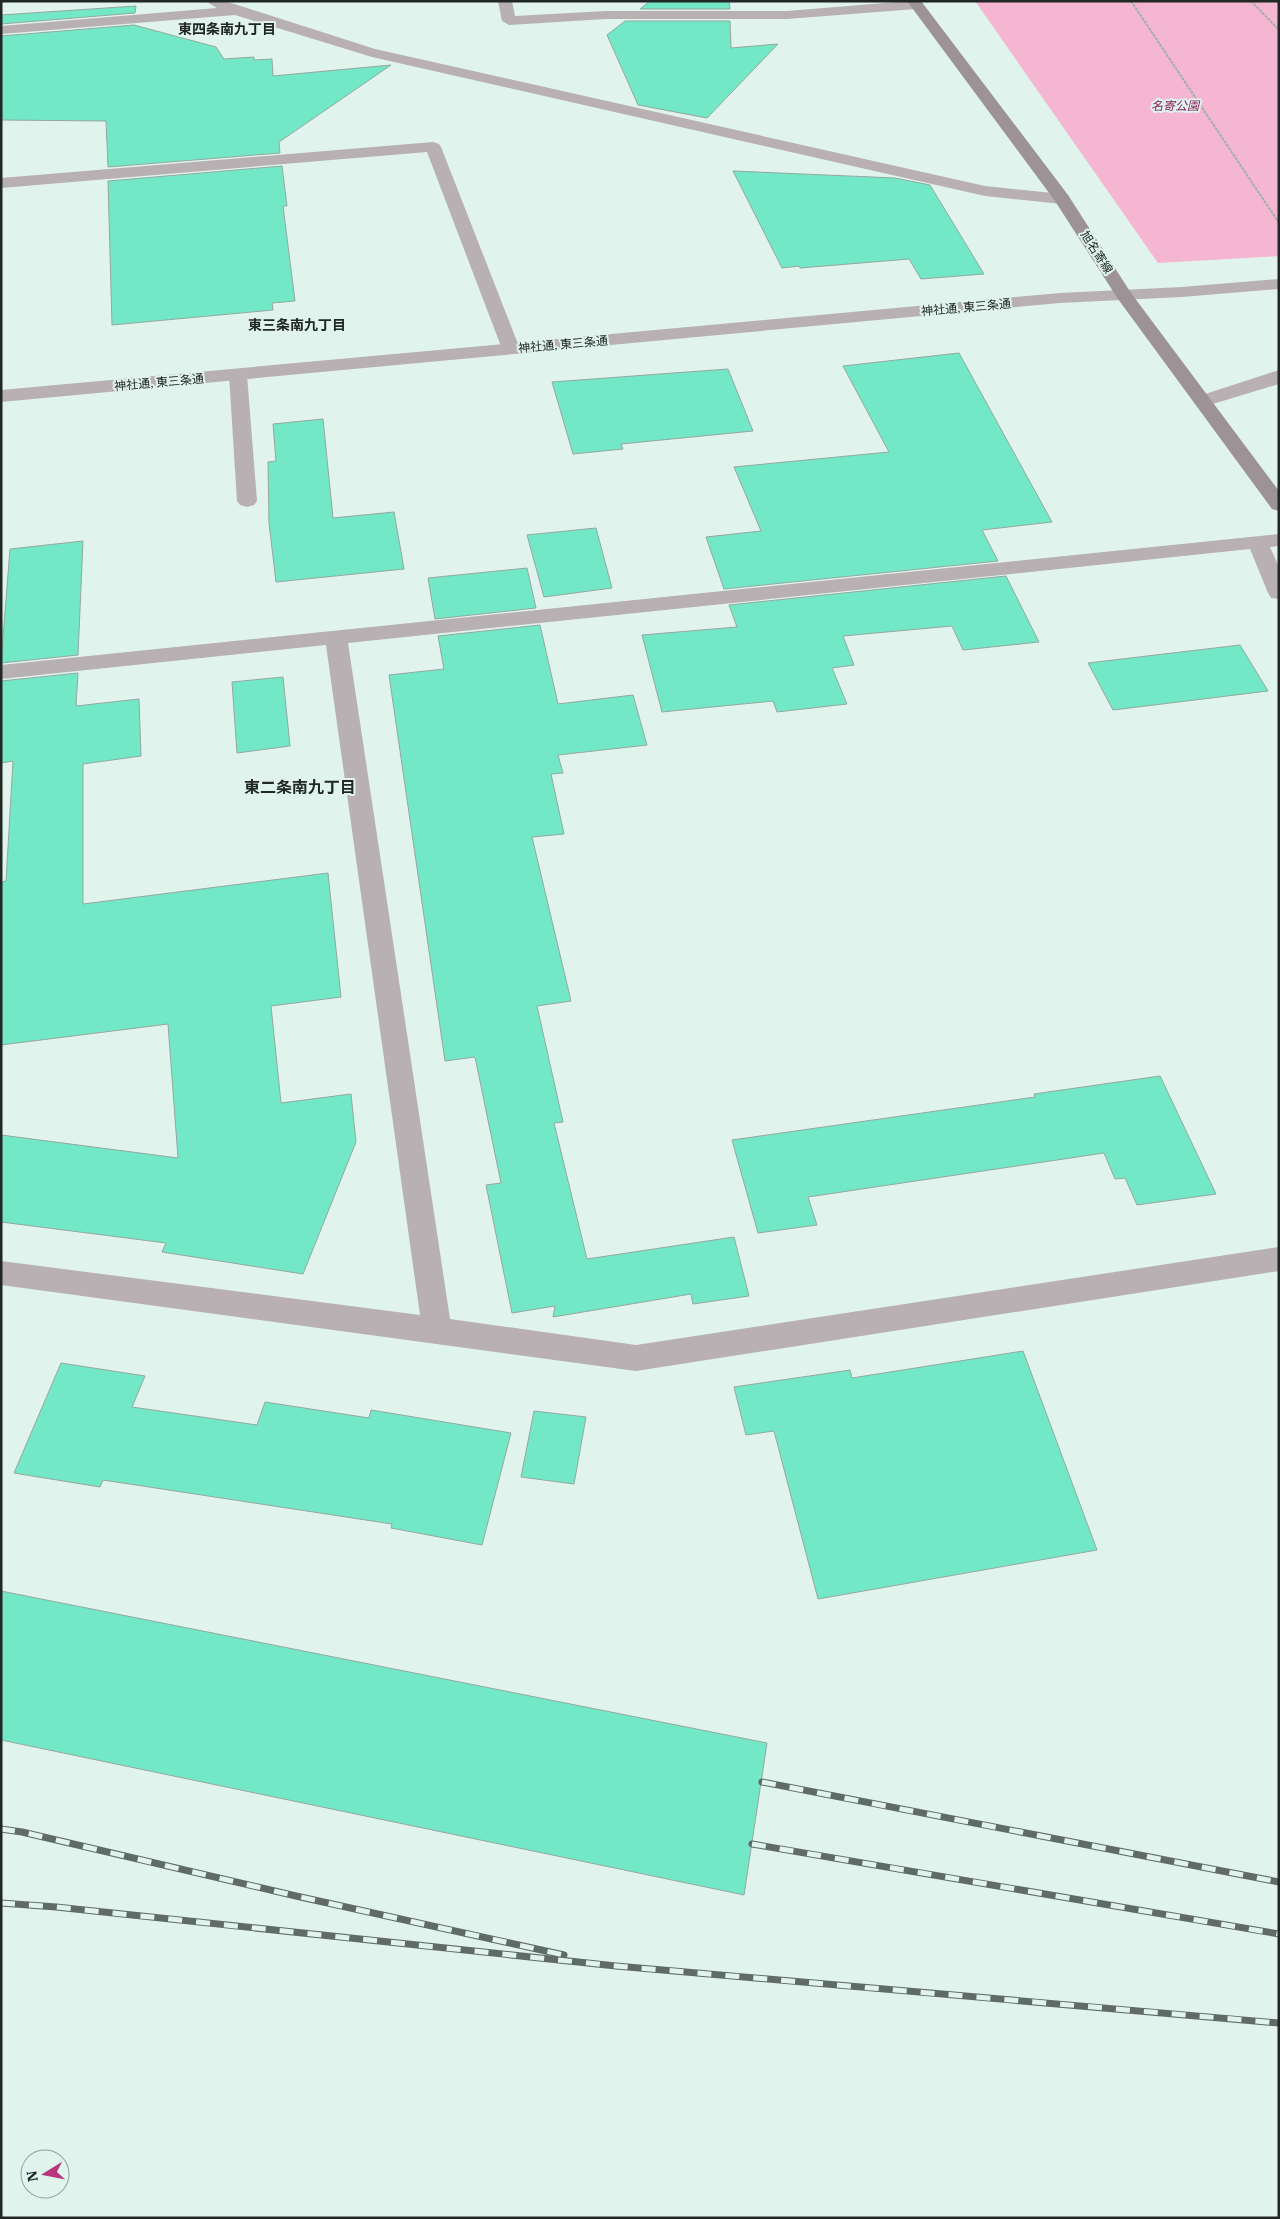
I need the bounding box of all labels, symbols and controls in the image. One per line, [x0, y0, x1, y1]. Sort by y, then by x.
district label: 東四条南九丁目 [178, 20, 276, 38]
park label: 名寄公園 [1151, 98, 1201, 113]
street label: 旭名寄線 [1078, 228, 1116, 276]
street label: 神社通, 東三条通 [921, 296, 1011, 318]
district label: 東三条南九丁目 [248, 316, 346, 334]
street label: 神社通, 東三条通 [518, 333, 608, 355]
street label: 神社通, 東三条通 [114, 371, 204, 393]
district label: 東二条南九丁目 [244, 777, 356, 797]
north arrow [20, 2149, 70, 2199]
text: N [22, 2169, 42, 2183]

